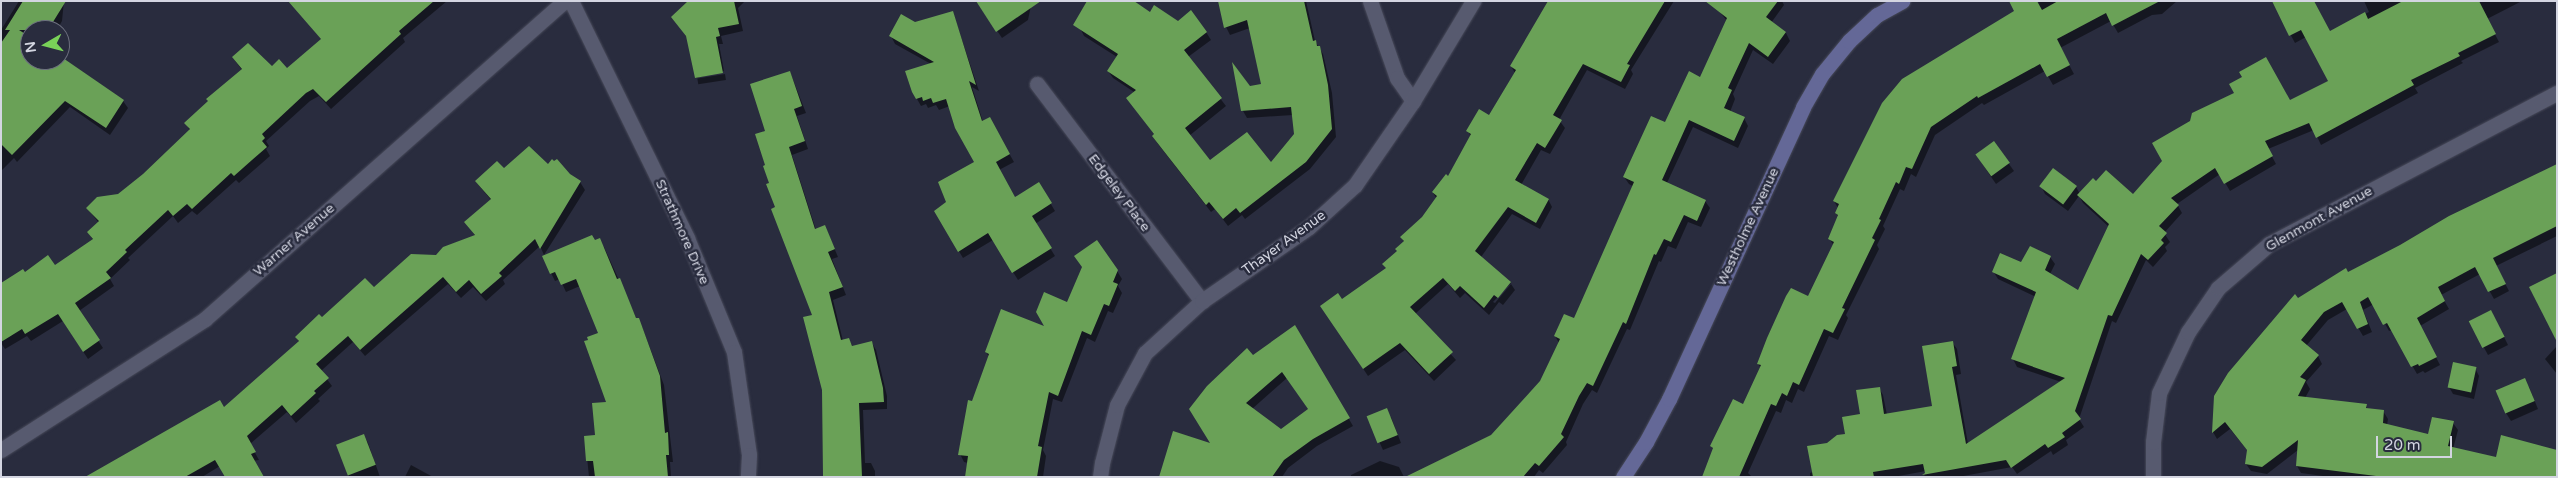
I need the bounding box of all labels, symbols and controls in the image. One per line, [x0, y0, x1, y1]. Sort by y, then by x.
north arrow [20, 20, 70, 70]
text: N [21, 40, 40, 54]
street label: Edgeley Place [1084, 151, 1154, 235]
street label: Westholme Avenue [1713, 165, 1783, 289]
street label: Strathmore Drive [651, 177, 713, 287]
street label: Glenmont Avenue [2263, 183, 2375, 255]
street label: Warner Avenue [250, 200, 338, 280]
street label: Thayer Avenue [1239, 207, 1329, 279]
scale bar [2378, 426, 2454, 458]
text: 20 m [2384, 436, 2421, 454]

